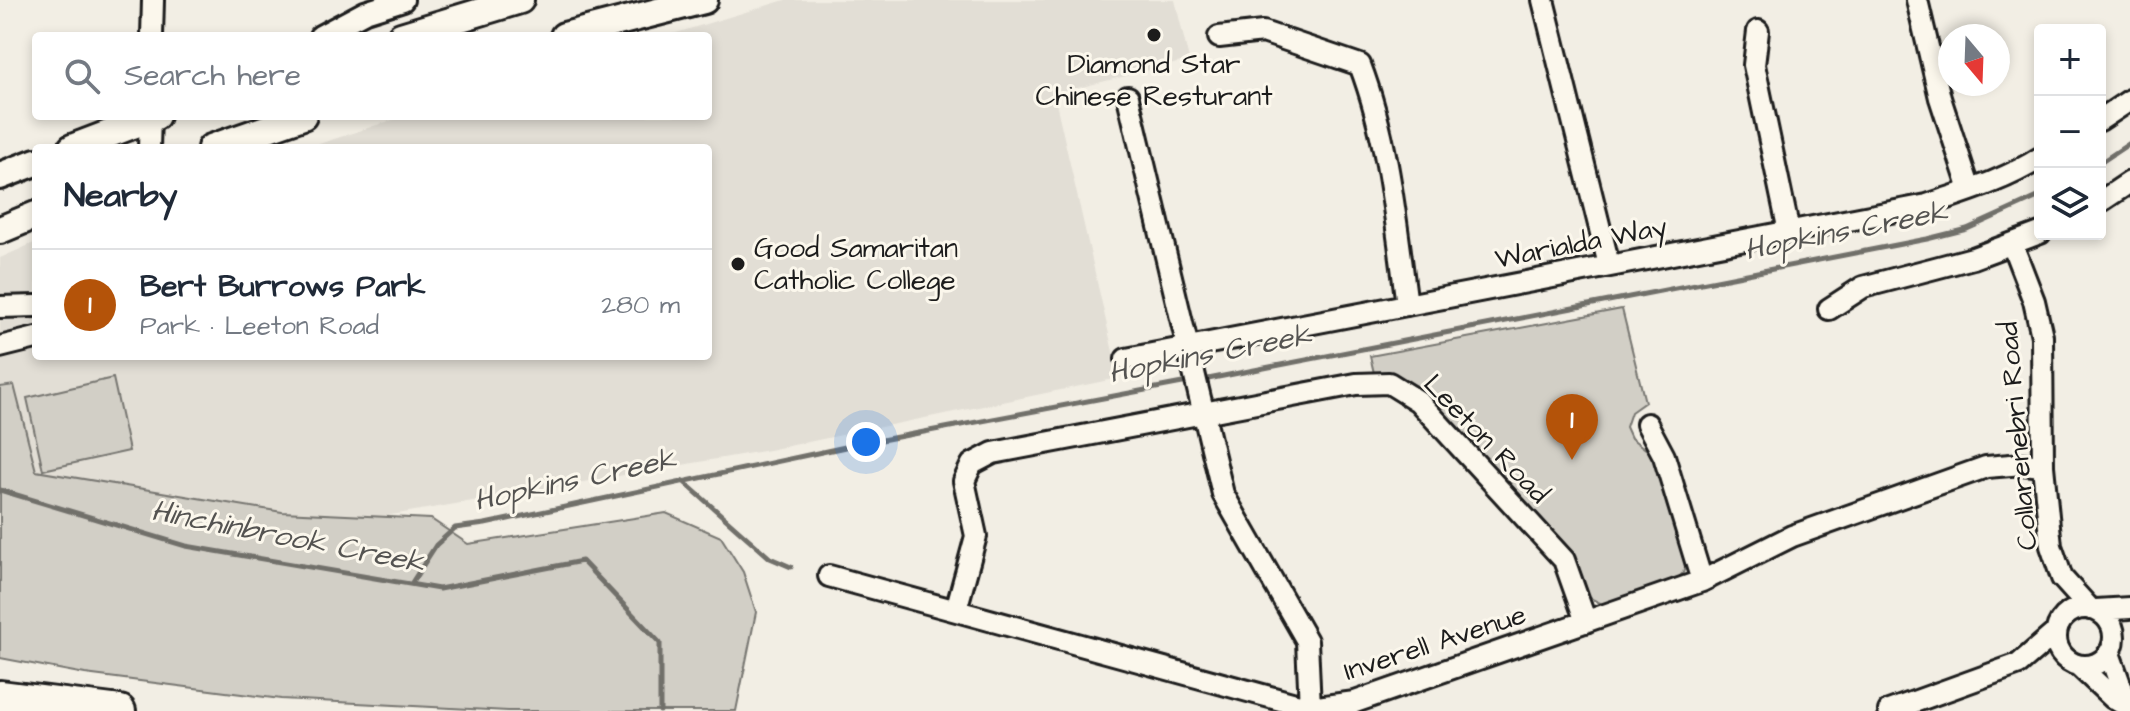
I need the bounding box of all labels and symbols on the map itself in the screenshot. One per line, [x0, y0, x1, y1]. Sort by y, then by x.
north arrow [1938, 24, 2010, 96]
marker: Diamond Star Chinese Resturant [1145, 26, 1163, 44]
place label: Diamond Star Chinese Resturant [1035, 45, 1273, 116]
water label: Hopkins Creek [1741, 191, 1951, 271]
street label: Warialda Way [1492, 207, 1671, 281]
place label: Good Samaritan Catholic College [754, 229, 958, 301]
marker: Good Samaritan Catholic College [729, 255, 747, 273]
water label: Hopkins Creek [1105, 314, 1315, 394]
street label: Collarenebri Road [1989, 320, 2047, 552]
street label: Leeton Road [1414, 366, 1558, 512]
pin: 1 [1546, 394, 1598, 460]
your location [846, 422, 886, 462]
water label: Hopkins Creek [470, 438, 680, 522]
water label: Hinchinbrook Creek [148, 490, 429, 584]
street label: Inverell Avenue [1339, 595, 1531, 691]

